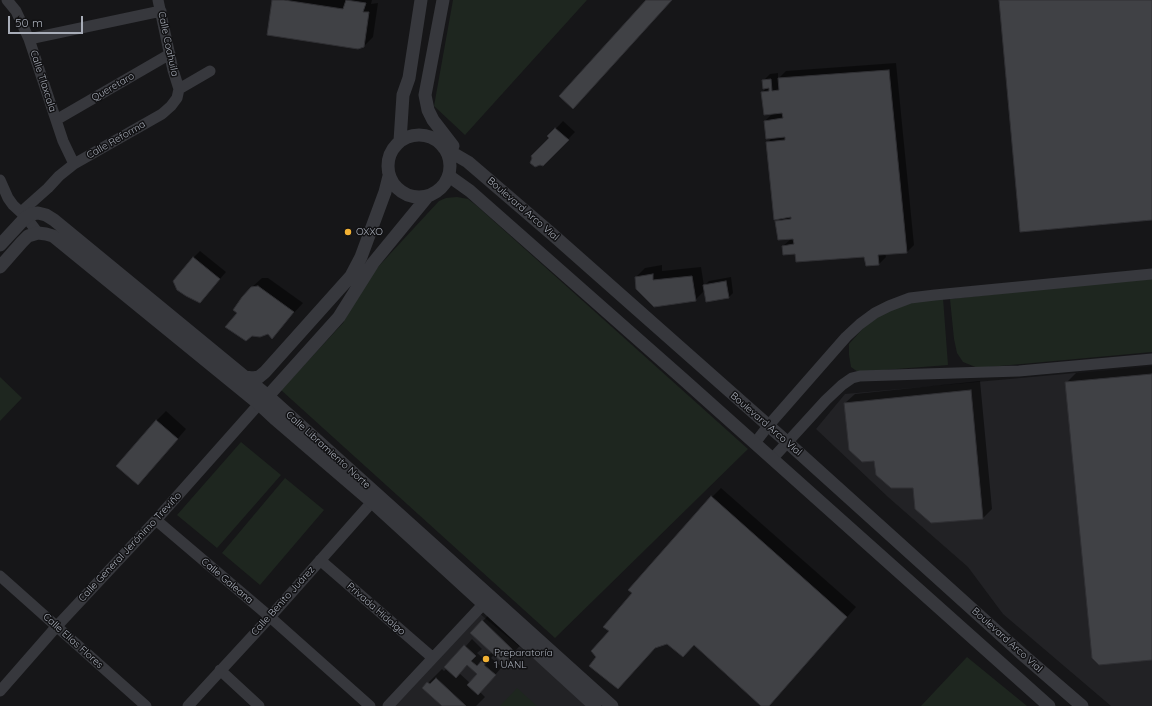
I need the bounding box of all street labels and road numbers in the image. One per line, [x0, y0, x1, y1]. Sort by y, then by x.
street label: Calle Coahuila [155, 10, 181, 78]
street label: Calle Tlaxcala [27, 49, 59, 113]
street label: Queretaro [89, 70, 137, 104]
street label: Calle Reforma [84, 118, 148, 162]
street label: Boulevard Arco Vial [485, 175, 561, 243]
street label: Boulevard Arco Vial [728, 390, 804, 458]
street label: Calle Libramiento Norte [283, 409, 373, 491]
street label: Calle General Jerónimo Treviño [76, 490, 184, 604]
street label: Calle Galeana [198, 556, 256, 606]
street label: Calle Benito Juárez [249, 564, 317, 638]
street label: Privada Hidalgo [344, 580, 408, 638]
street label: Boulevard Arco Vial [969, 605, 1045, 675]
street label: Calle Elías Flores [40, 611, 106, 671]

